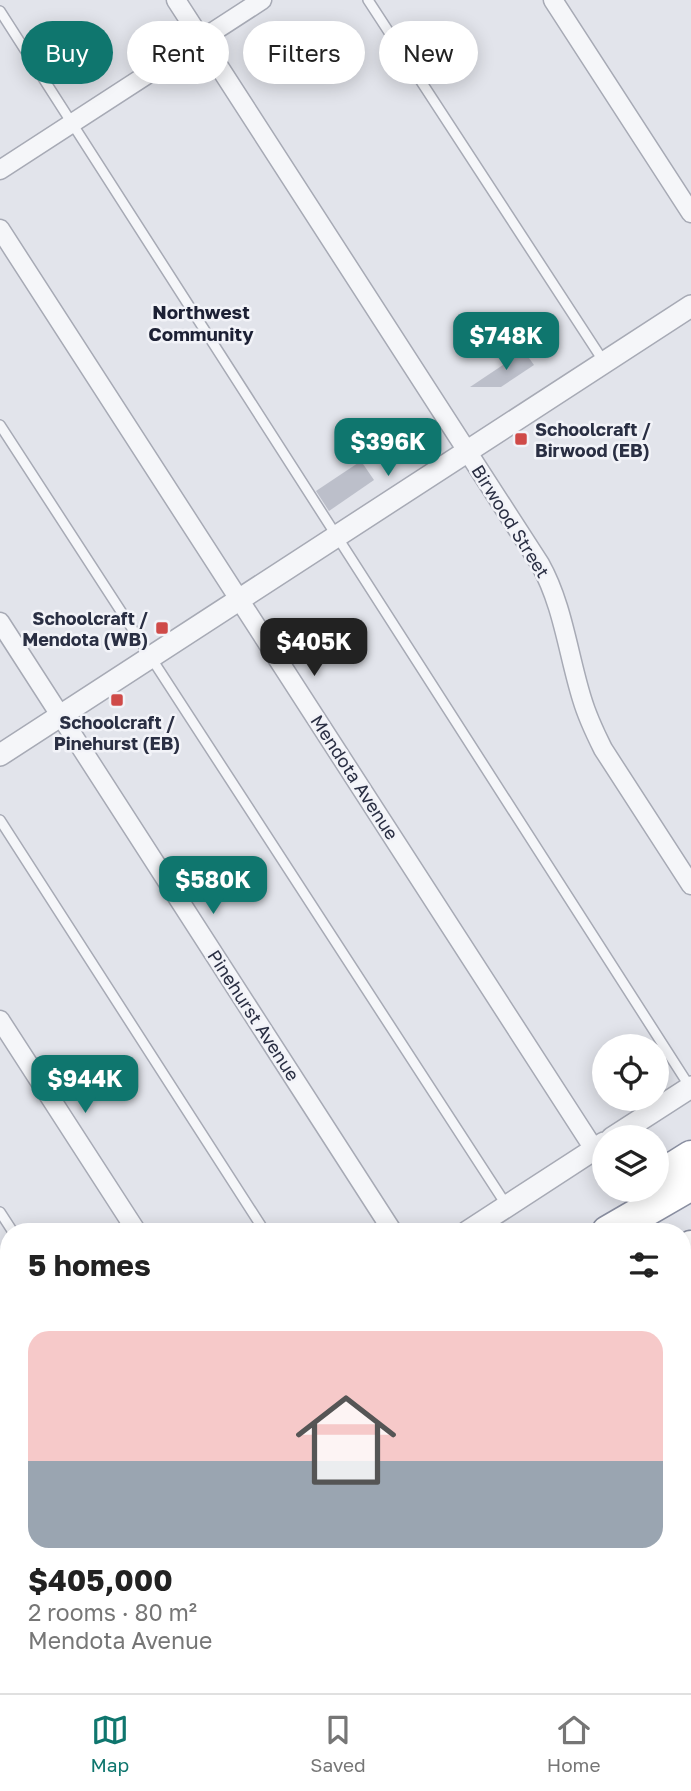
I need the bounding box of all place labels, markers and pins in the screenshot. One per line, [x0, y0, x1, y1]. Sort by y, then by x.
pin: $748K [457, 312, 555, 372]
place label: Schoolcraft / Birwood (EB) [535, 418, 651, 461]
pin: $396K [339, 419, 437, 478]
marker: Schoolcraft / Birwood (EB) [513, 431, 529, 447]
place label: Schoolcraft / Mendota (WB) [22, 607, 148, 650]
pin: $405K [265, 618, 363, 678]
marker: Schoolcraft / Mendota (WB) [154, 620, 170, 636]
marker: Schoolcraft / Pinehurst (EB) [109, 692, 125, 708]
place label: Schoolcraft / Pinehurst (EB) [54, 711, 180, 754]
pin: $580K [164, 856, 262, 916]
pin: $944K [36, 1056, 134, 1115]

